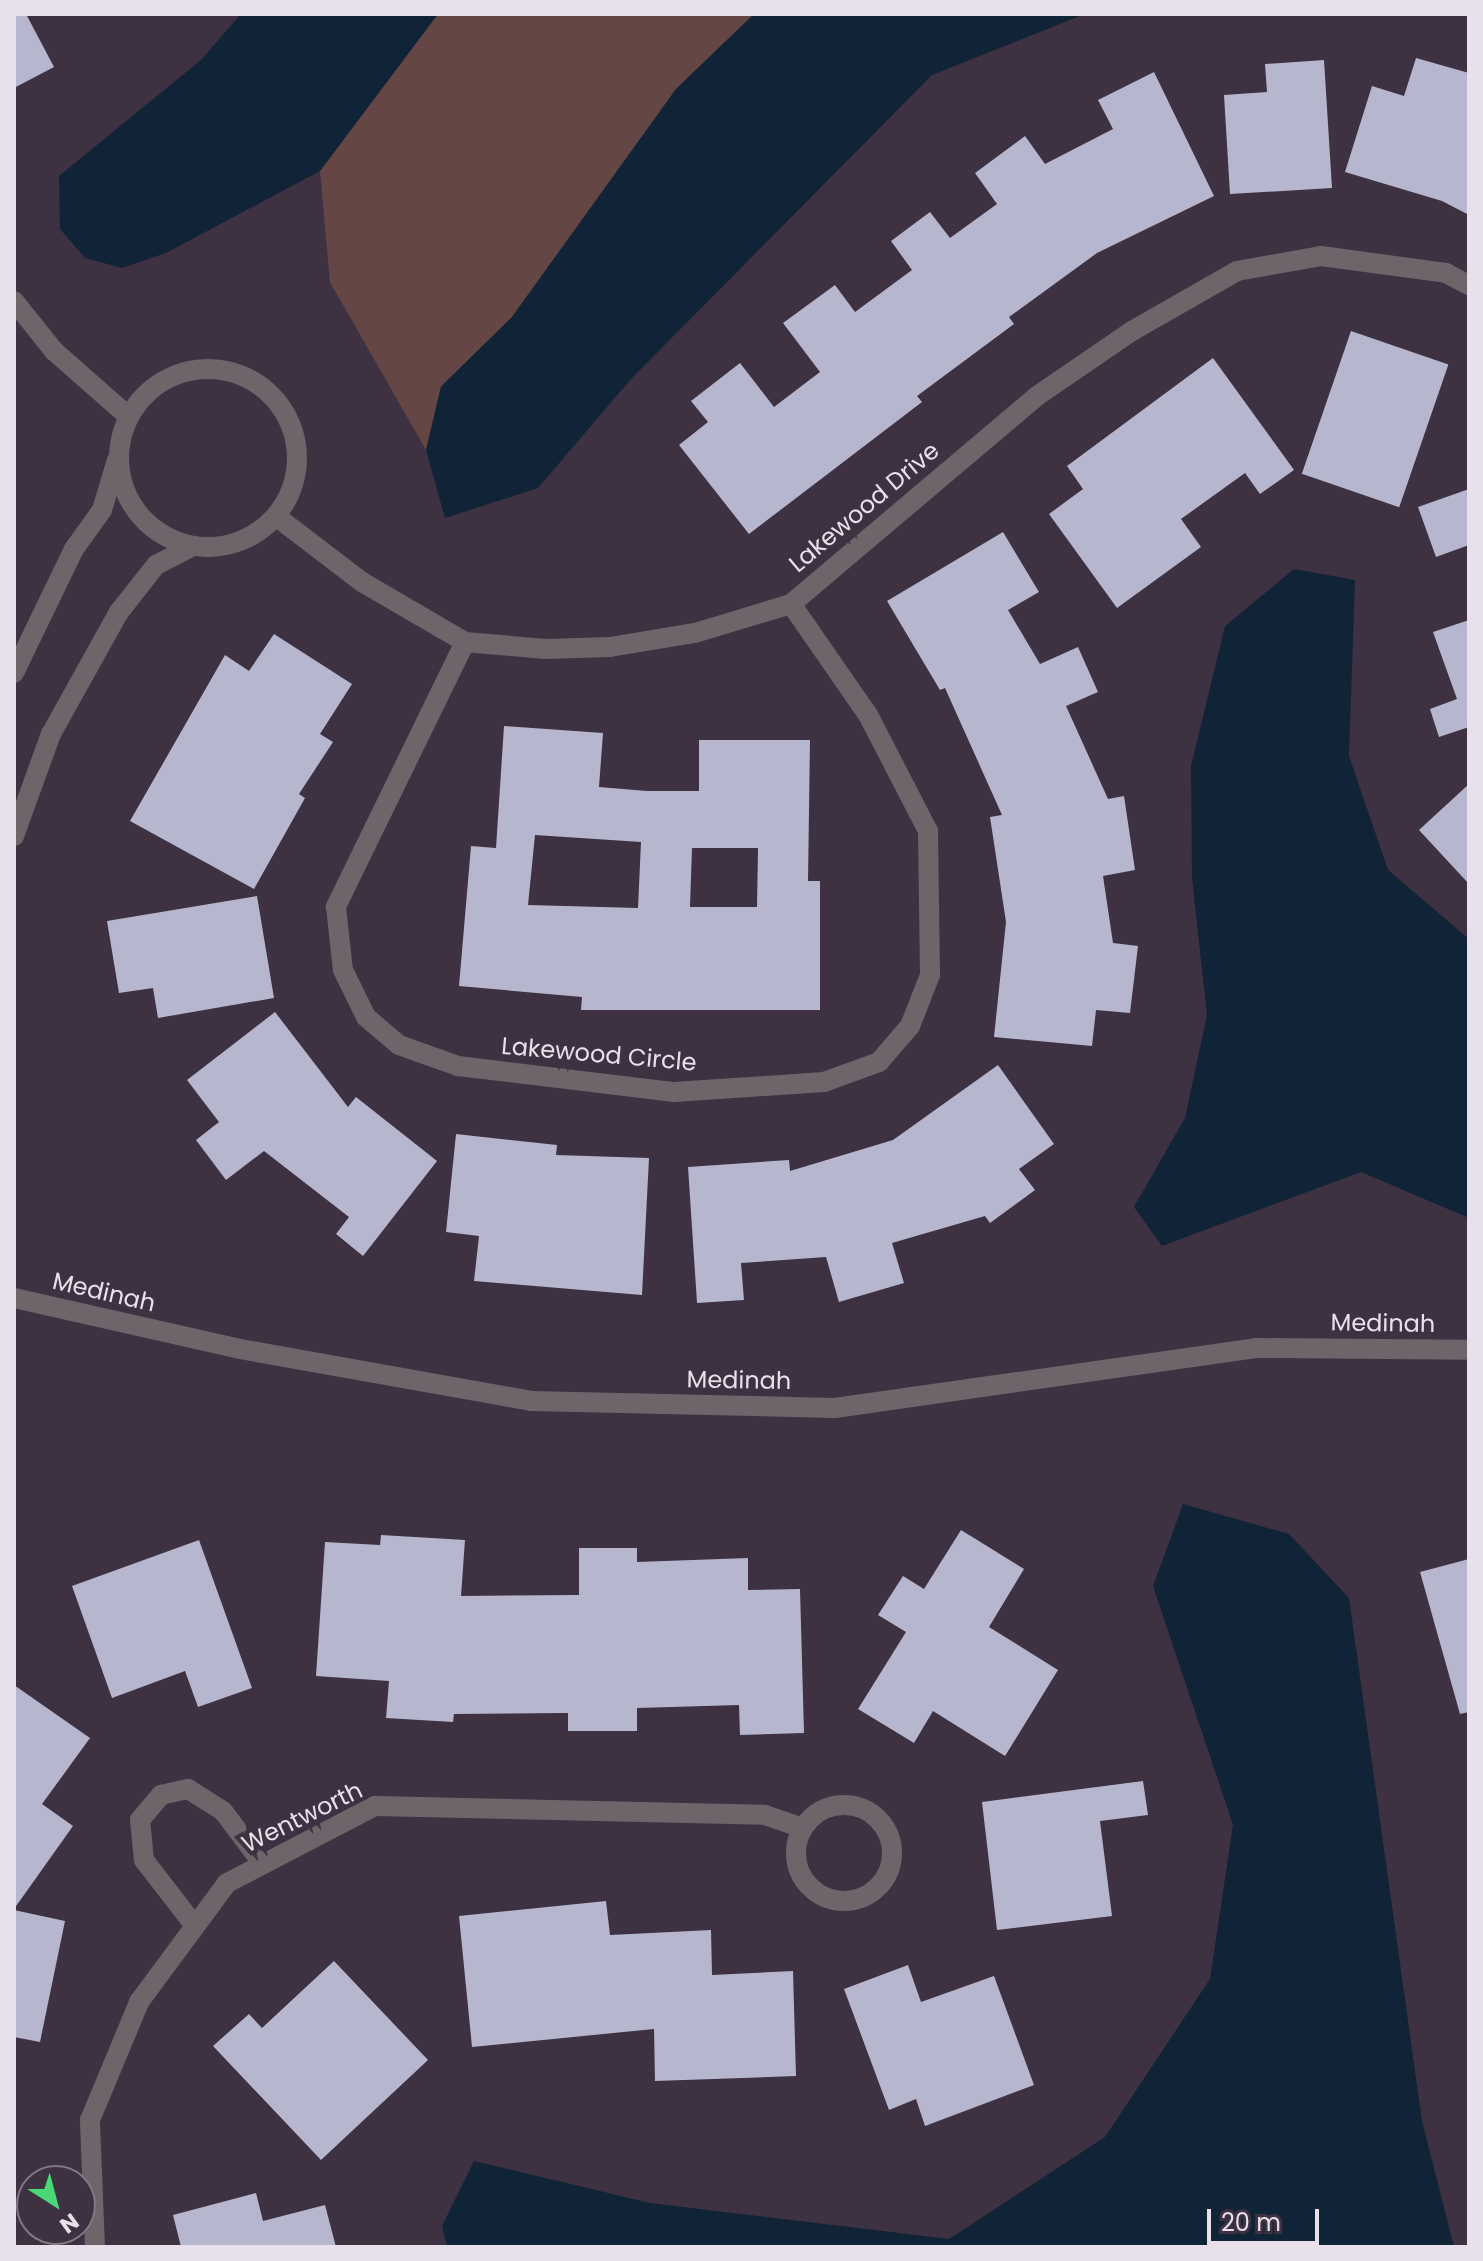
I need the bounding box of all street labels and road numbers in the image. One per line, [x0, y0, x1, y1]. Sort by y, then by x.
street label: Lakewood Drive [783, 436, 945, 578]
street label: Lakewood Circle [500, 1031, 698, 1077]
street label: Medinah [50, 1266, 158, 1318]
street label: Medinah [1330, 1308, 1436, 1338]
street label: Medinah [686, 1365, 792, 1395]
street label: Wentworth [237, 1775, 367, 1859]

